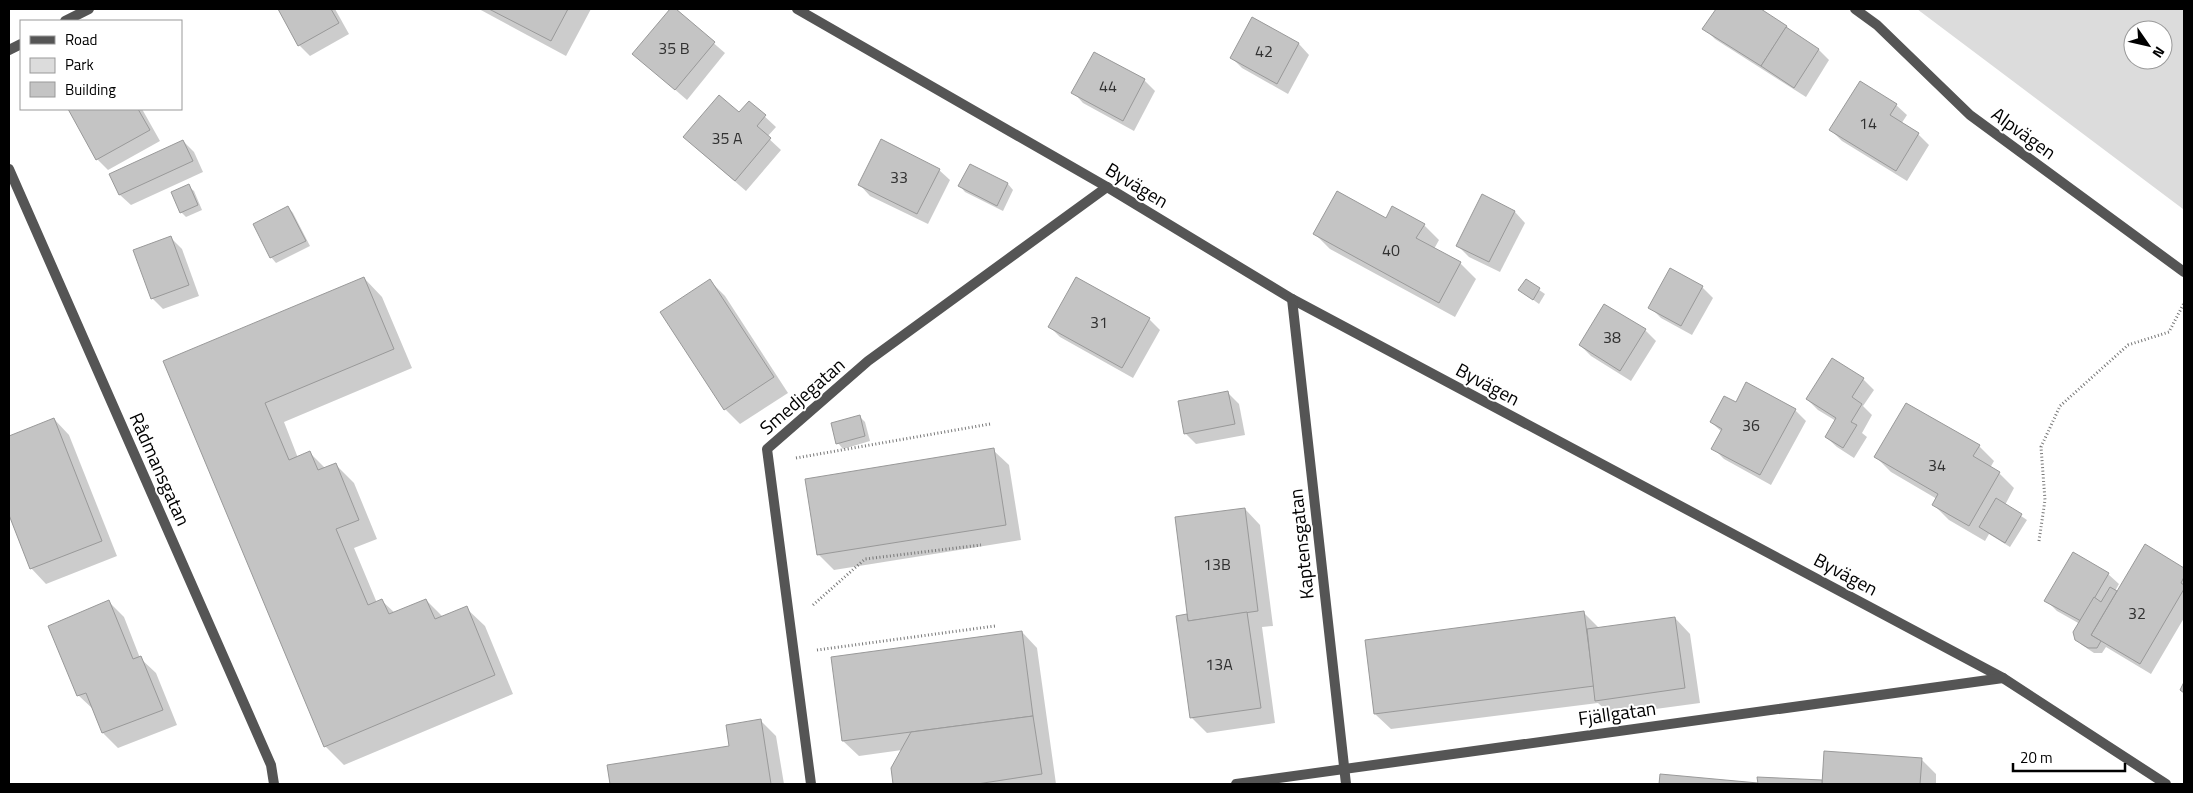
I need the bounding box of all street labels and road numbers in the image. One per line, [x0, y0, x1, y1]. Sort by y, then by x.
street label: Alpvägen [1986, 99, 2063, 166]
street label: Byvägen [1100, 154, 1174, 215]
street label: Smedjegatan [752, 350, 851, 441]
street label: Byvägen [1451, 355, 1525, 413]
street label: Rådmansgatan [123, 407, 198, 530]
street label: Kaptensgatan [1280, 487, 1321, 601]
street label: Byvägen [1809, 545, 1883, 603]
street label: Fjällgatan [1576, 693, 1658, 732]

